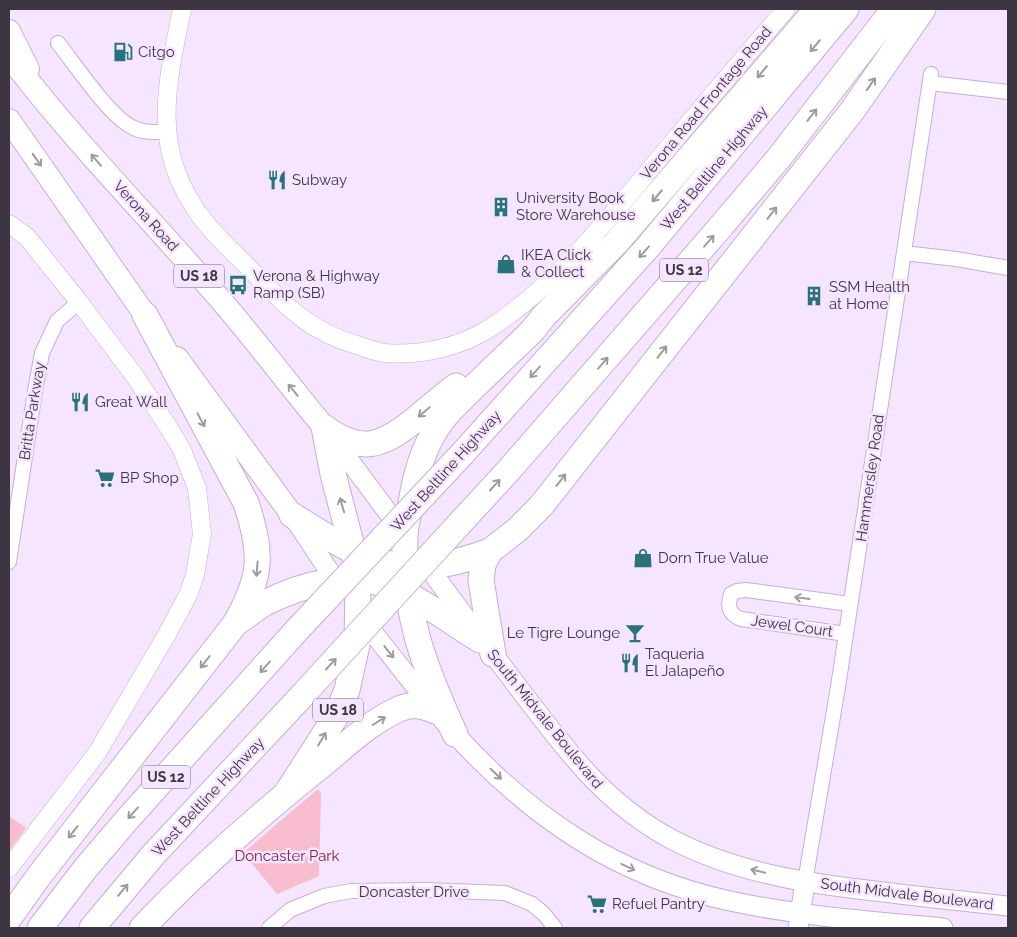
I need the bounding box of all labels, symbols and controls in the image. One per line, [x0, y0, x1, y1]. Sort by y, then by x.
street label: Verona Road Frontage Road [637, 23, 775, 183]
one-way arrow [810, 40, 821, 53]
fuel station icon: Citgo [112, 41, 134, 63]
place label: Citgo [138, 43, 175, 61]
one-way arrow [756, 66, 768, 79]
one-way arrow [866, 77, 876, 91]
street label: West Beltline Highway [657, 102, 771, 234]
one-way arrow [807, 108, 817, 122]
one-way arrow [32, 152, 42, 166]
one-way arrow [90, 154, 102, 167]
restaurant icon: Subway [266, 169, 288, 191]
place label: Subway [292, 171, 347, 189]
street label: Verona Road [110, 177, 182, 255]
place label: University Book Store Warehouse [516, 189, 636, 224]
one-way arrow [651, 189, 662, 202]
building icon: University Book Store Warehouse [490, 196, 512, 218]
one-way arrow [766, 206, 777, 219]
one-way arrow [704, 234, 715, 247]
one-way arrow [638, 245, 650, 258]
place label: IKEA Click & Collect [521, 246, 591, 281]
shop icon: IKEA Click & Collect [495, 253, 517, 275]
road number: US 12 [660, 258, 708, 282]
road number: US 18 [174, 264, 224, 288]
place label: Verona & Highway Ramp (SB) [253, 267, 380, 302]
bus stop icon: Verona & Highway Ramp (SB) [227, 274, 249, 296]
place label: SSM Health at Home [829, 278, 910, 313]
building icon: SSM Health at Home [803, 285, 825, 307]
one-way arrow [656, 346, 667, 359]
one-way arrow [597, 357, 609, 370]
street label: Britta Parkway [15, 361, 49, 461]
one-way arrow [529, 366, 541, 379]
one-way arrow [287, 383, 298, 396]
restaurant icon: Great Wall [69, 391, 91, 413]
place label: Great Wall [95, 393, 168, 411]
one-way arrow [418, 406, 431, 417]
street label: West Beltline Highway [387, 407, 505, 535]
one-way arrow [197, 412, 206, 427]
street label: Hammersley Road [852, 413, 888, 543]
supermarket icon: BP Shop [94, 467, 116, 489]
place label: BP Shop [120, 469, 179, 487]
one-way arrow [556, 473, 567, 486]
one-way arrow [489, 479, 501, 492]
one-way arrow [337, 498, 346, 514]
shop icon: Dorn True Value [632, 547, 654, 569]
place label: Dorn True Value [658, 549, 769, 567]
one-way arrow [252, 561, 262, 577]
one-way arrow [794, 592, 810, 602]
street label: Jewel Court [750, 611, 834, 641]
bar icon: Le Tigre Lounge [624, 622, 646, 644]
place label: Le Tigre Lounge [507, 624, 620, 642]
one-way arrow [383, 645, 394, 658]
place label: Taqueria El Jalapeño [645, 645, 725, 680]
street label: South Midvale Boulevard [483, 646, 607, 792]
restaurant icon: Taqueria El Jalapeño [619, 652, 641, 674]
one-way arrow [200, 655, 211, 668]
one-way arrow [325, 657, 337, 670]
one-way arrow [259, 660, 271, 673]
road number: US 18 [313, 698, 363, 722]
one-way arrow [372, 716, 386, 726]
one-way arrow [318, 732, 328, 746]
street label: West Beltline Highway [148, 734, 268, 860]
road number: US 12 [142, 766, 190, 789]
one-way arrow [489, 768, 502, 780]
one-way arrow [127, 807, 139, 820]
one-way arrow [68, 825, 79, 838]
park label: Doncaster Park [234, 847, 340, 865]
one-way arrow [620, 863, 635, 873]
one-way arrow [750, 866, 766, 875]
street label: South Midvale Boulevard [820, 874, 994, 914]
street label: Doncaster Drive [359, 883, 469, 901]
one-way arrow [117, 884, 129, 897]
supermarket icon: Refuel Pantry [586, 893, 608, 915]
place label: Refuel Pantry [612, 895, 705, 913]

